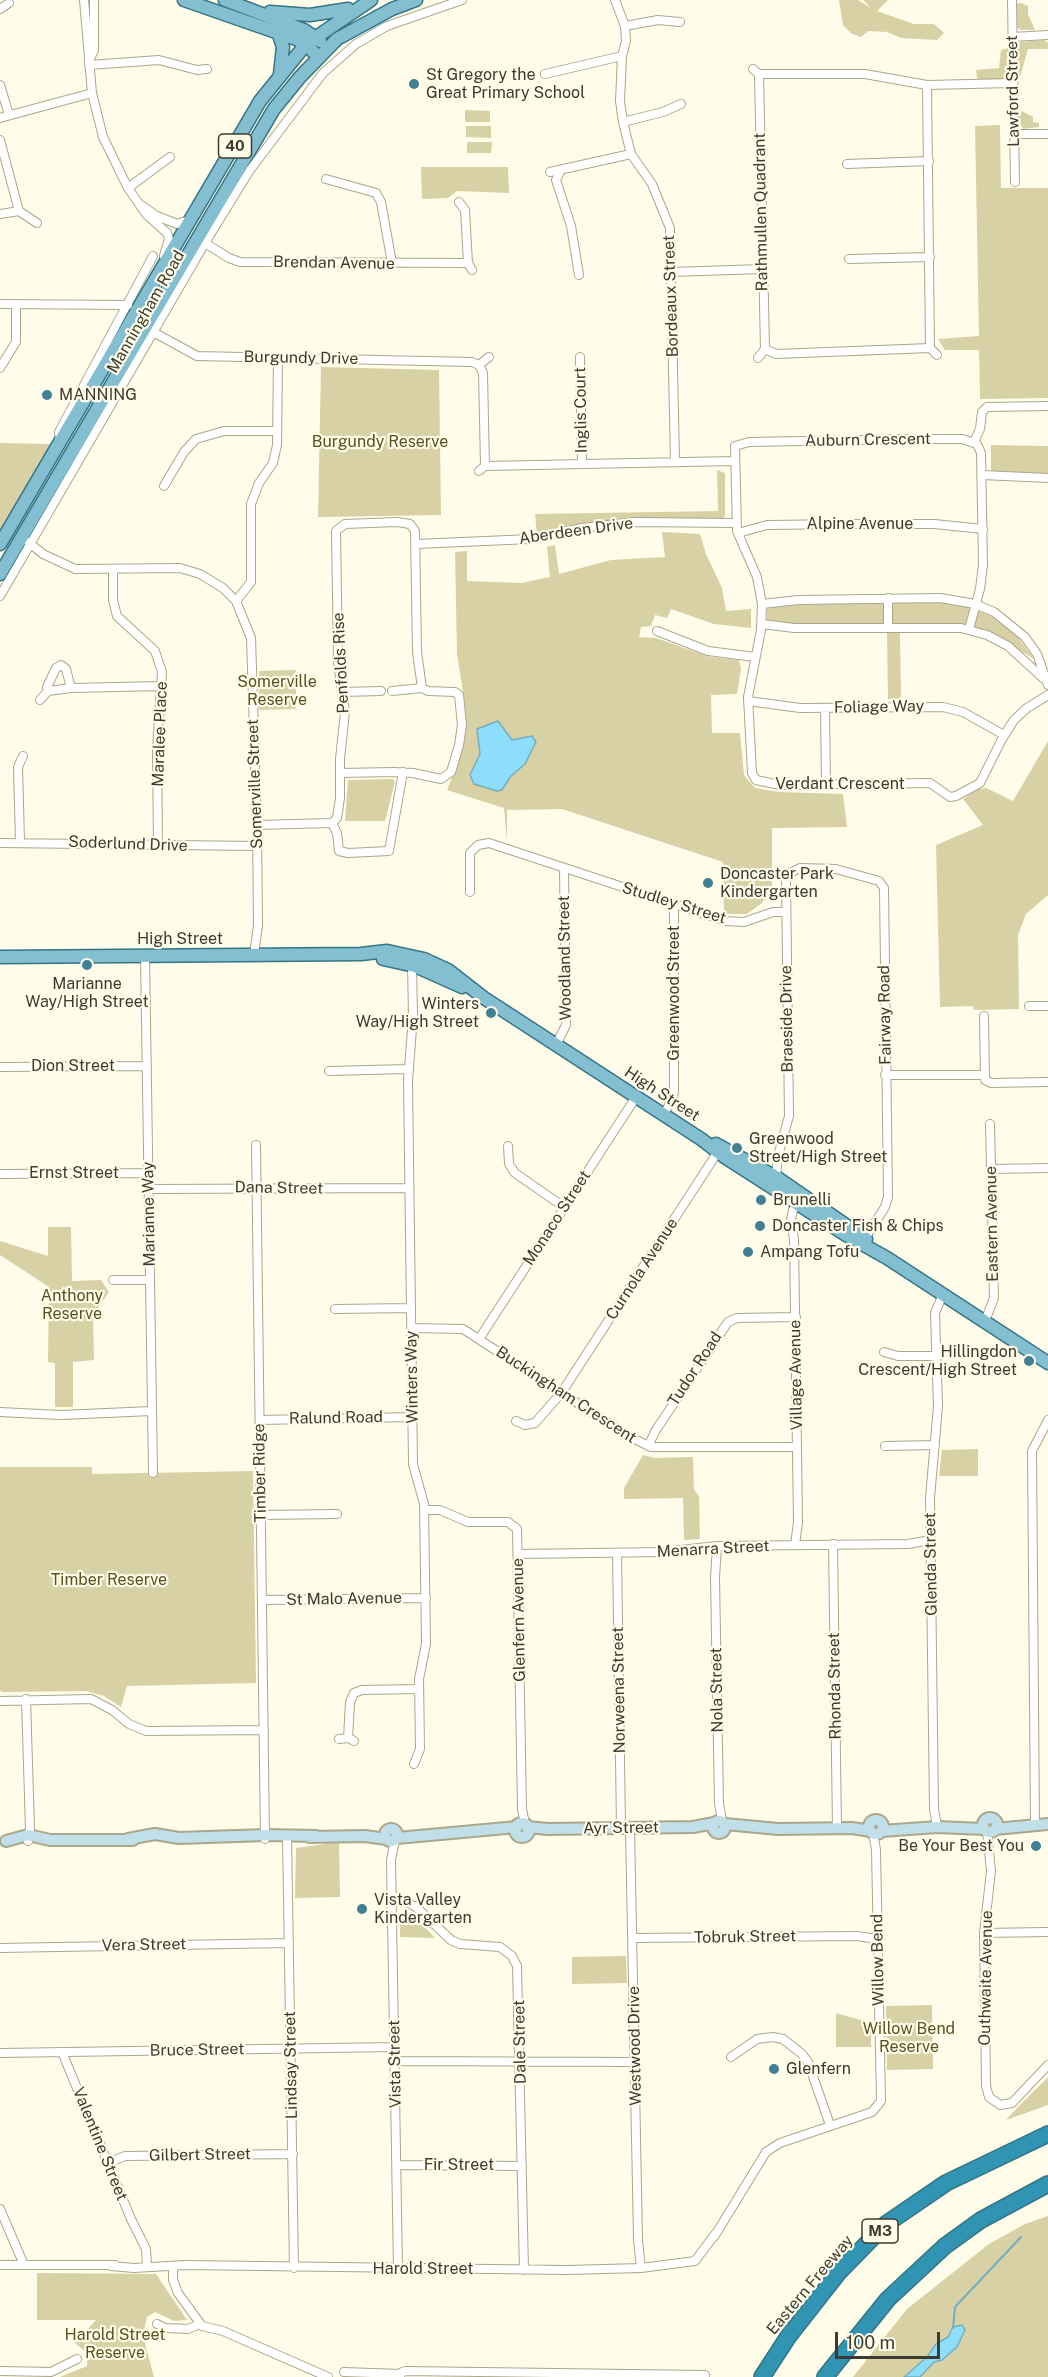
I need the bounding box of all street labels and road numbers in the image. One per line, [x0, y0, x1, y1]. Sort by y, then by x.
street label: Lawford Street [1002, 35, 1024, 147]
street label: Rathmullen Quadrant [750, 132, 772, 292]
road number: 40 [218, 134, 252, 158]
street label: Bordeaux Street [659, 235, 683, 357]
street label: Manningham Road [103, 247, 189, 377]
street label: Brendan Avenue [273, 252, 395, 274]
street label: Burgundy Drive [243, 347, 359, 369]
street label: Inglis Court [571, 367, 591, 453]
street label: Auburn Crescent [805, 429, 931, 451]
street label: Aberdeen Drive [518, 513, 634, 549]
street label: Alpine Avenue [807, 514, 913, 534]
street label: Penfolds Rise [329, 612, 353, 714]
street label: Maralee Place [149, 681, 171, 787]
street label: Foliage Way [834, 697, 924, 717]
street label: Somerville Street [243, 719, 267, 849]
street label: Verdant Crescent [775, 774, 905, 794]
street label: Soderlund Drive [68, 832, 188, 856]
street label: Studley Street [620, 878, 728, 928]
street label: Woodland Street [554, 895, 576, 1021]
street label: Greenwood Street [664, 925, 684, 1061]
street label: High Street [137, 929, 223, 949]
street label: Braeside Drive [776, 965, 798, 1073]
street label: Fairway Road [875, 965, 895, 1065]
street label: Dion Street [31, 1056, 115, 1076]
street label: High Street [621, 1063, 703, 1125]
street label: Marianne Way [138, 1161, 160, 1267]
street label: Ernst Street [29, 1163, 119, 1183]
street label: Eastern Avenue [981, 1166, 1003, 1282]
street label: Monaco Street [519, 1167, 595, 1269]
street label: Dana Street [235, 1178, 323, 1198]
street label: Curnola Avenue [602, 1215, 682, 1323]
street label: Village Avenue [785, 1320, 807, 1430]
street label: Tudor Road [664, 1328, 726, 1410]
street label: Winters Way [402, 1330, 422, 1424]
street label: Buckingham Crescent [492, 1342, 640, 1448]
street label: Ralund Road [289, 1408, 383, 1428]
street label: Timber Ridge [250, 1423, 270, 1523]
street label: Glenda Street [920, 1512, 942, 1616]
street label: Menarra Street [656, 1536, 770, 1562]
street label: Glenfern Avenue [508, 1558, 530, 1682]
street label: St Malo Avenue [286, 1588, 402, 1610]
street label: Norweena Street [608, 1627, 630, 1753]
street label: Rhonda Street [824, 1632, 846, 1740]
street label: Nola Street [707, 1647, 727, 1733]
street label: Ayr Street [583, 1818, 659, 1838]
street label: Outhwaite Avenue [975, 1910, 997, 2046]
street label: Willow Bend [868, 1914, 888, 2006]
street label: Tobruk Street [694, 1927, 796, 1947]
street label: Vera Street [102, 1935, 186, 1955]
street label: Westwood Drive [624, 1986, 646, 2106]
street label: Dale Street [510, 2000, 530, 2084]
street label: Lindsay Street [280, 2011, 302, 2119]
street label: Vista Street [385, 2020, 405, 2108]
street label: Bruce Street [150, 2040, 244, 2060]
street label: Valentine Street [69, 2085, 131, 2203]
street label: Gilbert Street [149, 2145, 251, 2165]
street label: Fir Street [424, 2155, 494, 2175]
road number: M3 [862, 2219, 898, 2243]
street label: Eastern Freeway [763, 2231, 857, 2339]
street label: Harold Street [373, 2259, 473, 2279]

